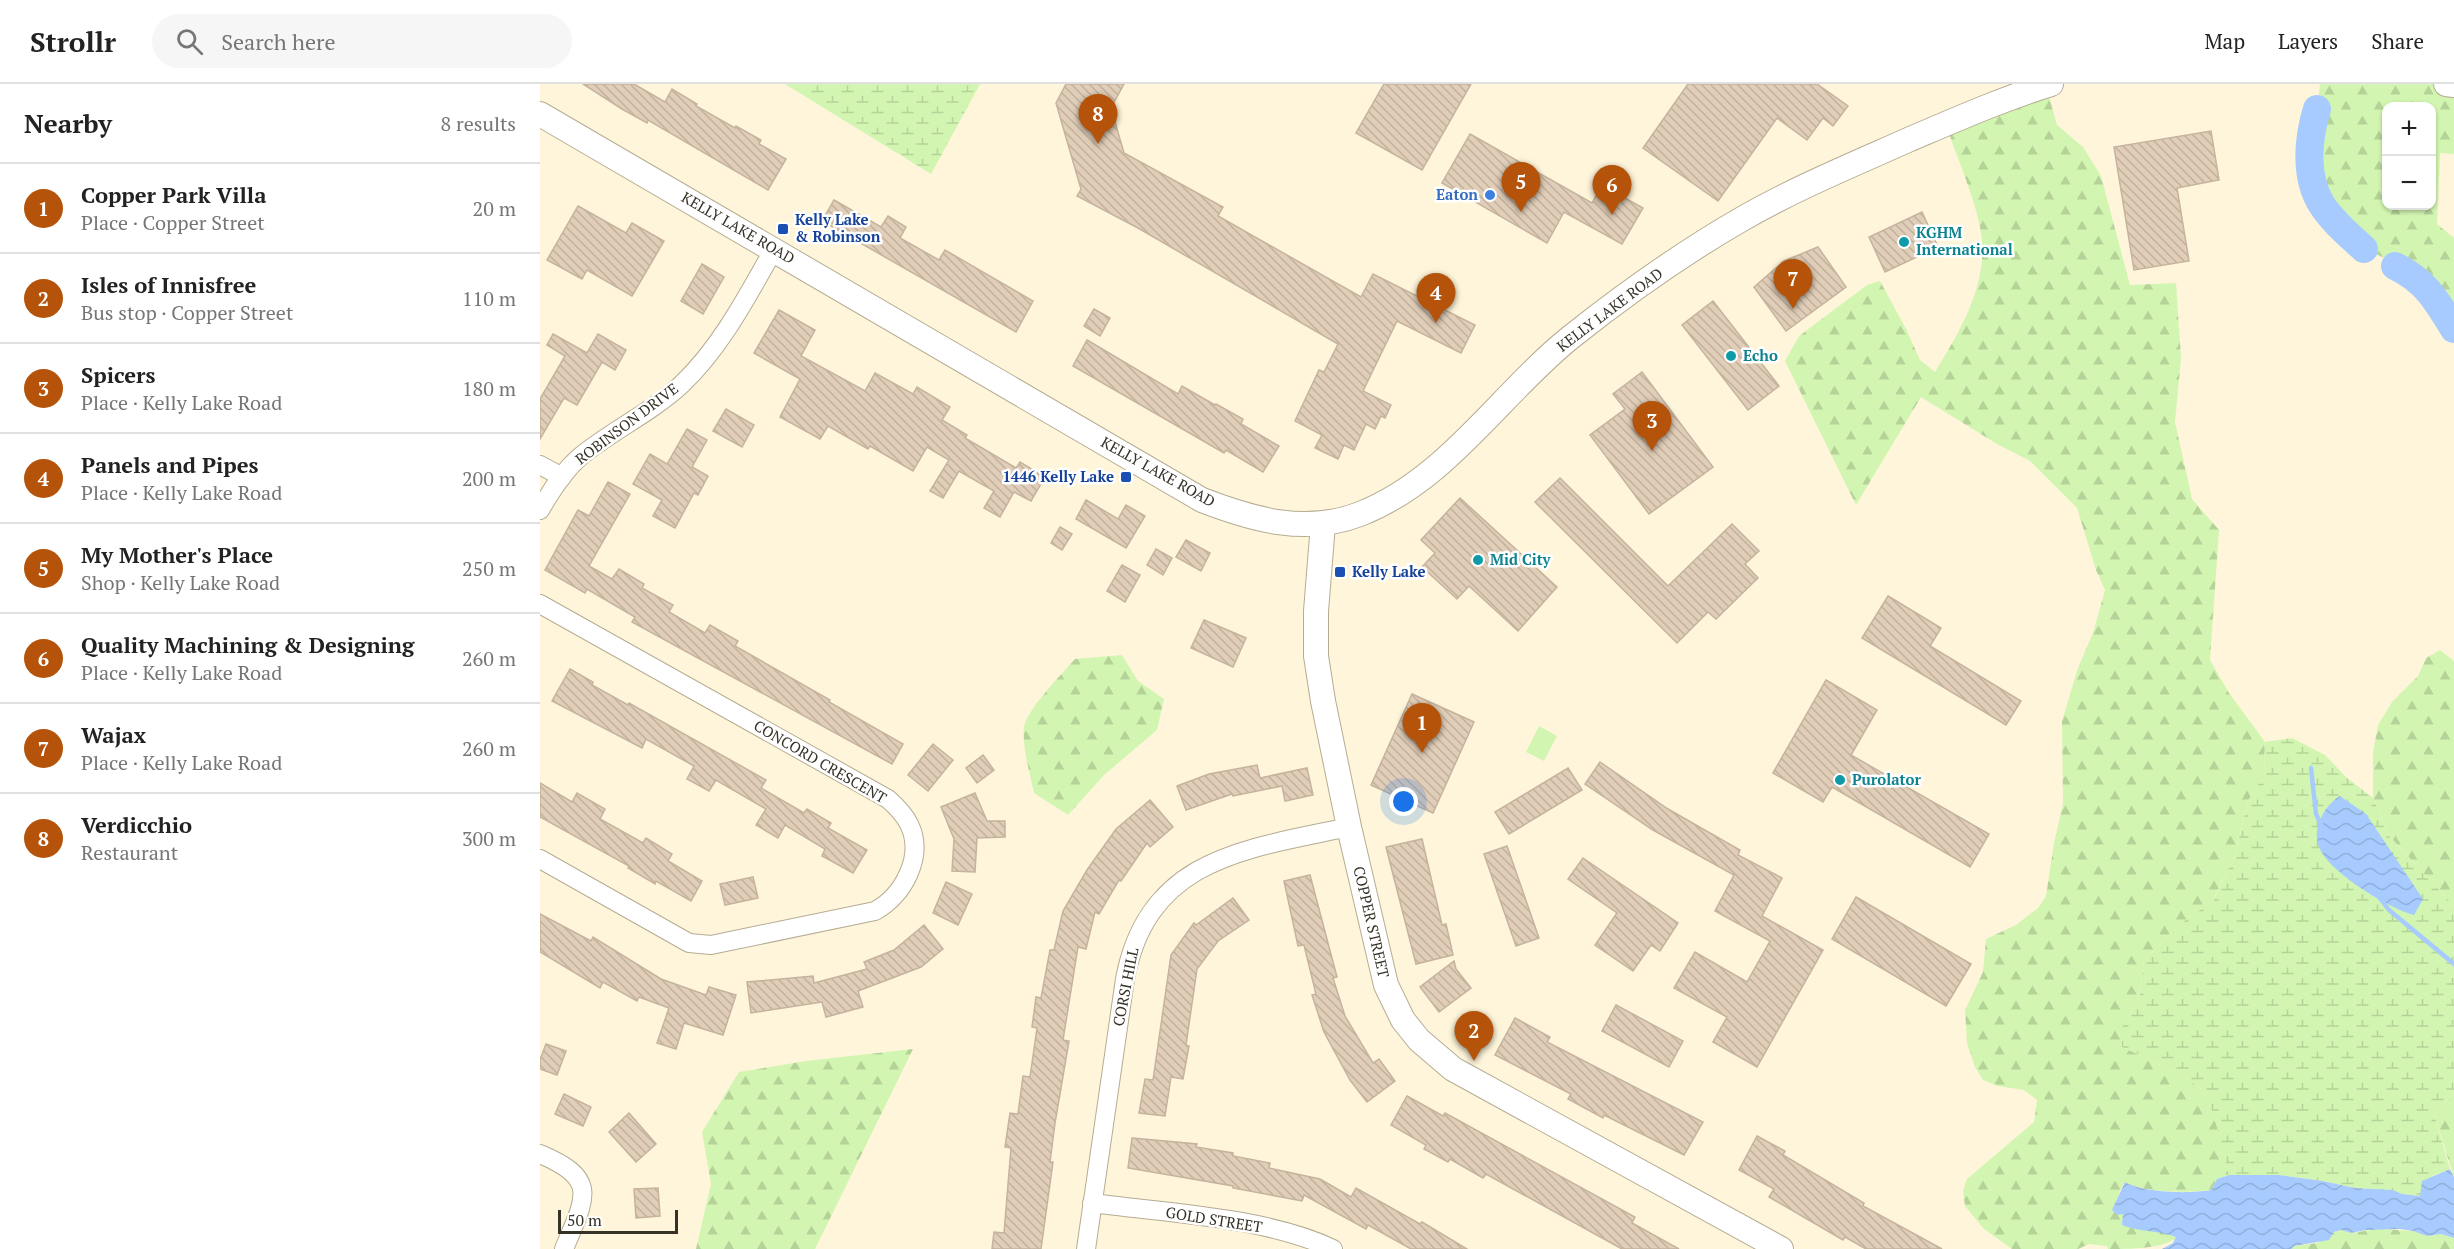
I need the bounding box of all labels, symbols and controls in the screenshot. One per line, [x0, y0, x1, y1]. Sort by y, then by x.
search box [152, 14, 572, 68]
text: Strollr [30, 23, 116, 60]
icon: search [173, 25, 206, 58]
text: Search here [221, 27, 336, 56]
text: Map [2204, 27, 2245, 55]
text: Layers [2278, 27, 2338, 55]
text: Share [2371, 27, 2424, 55]
pin: 8 [1078, 94, 1118, 144]
map controls [2382, 102, 2436, 210]
button: + [2382, 102, 2436, 156]
text: Nearby [24, 106, 112, 140]
text: 8 results [441, 110, 516, 137]
button: − [2382, 156, 2436, 210]
pin: 5 [1502, 162, 1540, 212]
pin: 6 [1592, 166, 1632, 215]
text: Copper Park Villa [81, 180, 266, 209]
place label: Eaton [1436, 184, 1478, 204]
street label: KELLY LAKE ROAD [678, 187, 799, 268]
marker: Eaton [1483, 188, 1497, 202]
text: 1 [38, 195, 49, 222]
text: 20 m [473, 195, 516, 222]
text: Place · Copper Street [81, 209, 265, 236]
place label: Kelly Lake & Robinson [795, 209, 881, 246]
marker: Kelly Lake & Robinson [776, 222, 790, 236]
place label: KGHM International [1916, 222, 2013, 259]
marker: KGHM International [1897, 235, 1911, 249]
pin: 7 [1774, 260, 1812, 309]
street label: KELLY LAKE ROAD [1552, 263, 1666, 356]
text: Isles of Innisfree [81, 270, 256, 299]
pin: 4 [1416, 274, 1456, 323]
text: 2 [38, 285, 49, 312]
text: 110 m [462, 285, 516, 312]
text: Bus stop · Copper Street [81, 299, 293, 326]
place label: Echo [1743, 345, 1778, 365]
marker: Echo [1724, 349, 1738, 363]
text: Spicers [81, 360, 156, 389]
text: 3 [38, 375, 49, 402]
text: 180 m [462, 375, 516, 402]
street label: ROBINSON DRIVE [571, 378, 682, 468]
text: Place · Kelly Lake Road [81, 389, 282, 416]
pin: 3 [1632, 402, 1672, 451]
street label: KELLY LAKE ROAD [1098, 431, 1219, 511]
text: Panels and Pipes [81, 450, 258, 479]
text: 4 [38, 465, 49, 492]
text: 200 m [462, 465, 516, 492]
place label: 1446 Kelly Lake [1002, 466, 1114, 486]
marker: 1446 Kelly Lake [1119, 470, 1133, 484]
text: Place · Kelly Lake Road [81, 479, 282, 506]
text: My Mother's Place [81, 540, 273, 569]
place label: Mid City [1490, 549, 1552, 569]
marker: Mid City [1471, 553, 1485, 567]
text: 5 [38, 555, 49, 582]
text: 250 m [462, 555, 516, 582]
place label: Kelly Lake [1352, 561, 1426, 581]
marker: Kelly Lake [1333, 565, 1347, 579]
text: Shop · Kelly Lake Road [81, 569, 280, 596]
text: Quality Machining & Designing [81, 630, 414, 659]
text: 6 [38, 645, 49, 672]
text: 260 m [462, 645, 516, 672]
text: Place · Kelly Lake Road [81, 659, 282, 686]
pin: 1 [1402, 704, 1442, 753]
street label: CONCORD CRESCENT [750, 715, 891, 807]
text: Wajax [81, 720, 146, 749]
text: 7 [38, 735, 49, 762]
text: 260 m [462, 735, 516, 762]
text: Place · Kelly Lake Road [81, 749, 282, 776]
place label: Purolator [1852, 769, 1921, 789]
marker: Purolator [1833, 773, 1847, 787]
your location [1389, 787, 1418, 816]
text: Verdicchio [81, 810, 192, 839]
text: 8 [38, 825, 49, 852]
text: 300 m [462, 825, 516, 852]
text: Restaurant [81, 839, 178, 866]
street label: COPPER STREET [1349, 864, 1395, 979]
street label: CORSI HILL [1108, 946, 1142, 1028]
pin: 2 [1454, 1012, 1494, 1061]
street label: GOLD STREET [1164, 1202, 1264, 1237]
scale bar [558, 1207, 678, 1234]
text: 50 m [567, 1209, 602, 1231]

